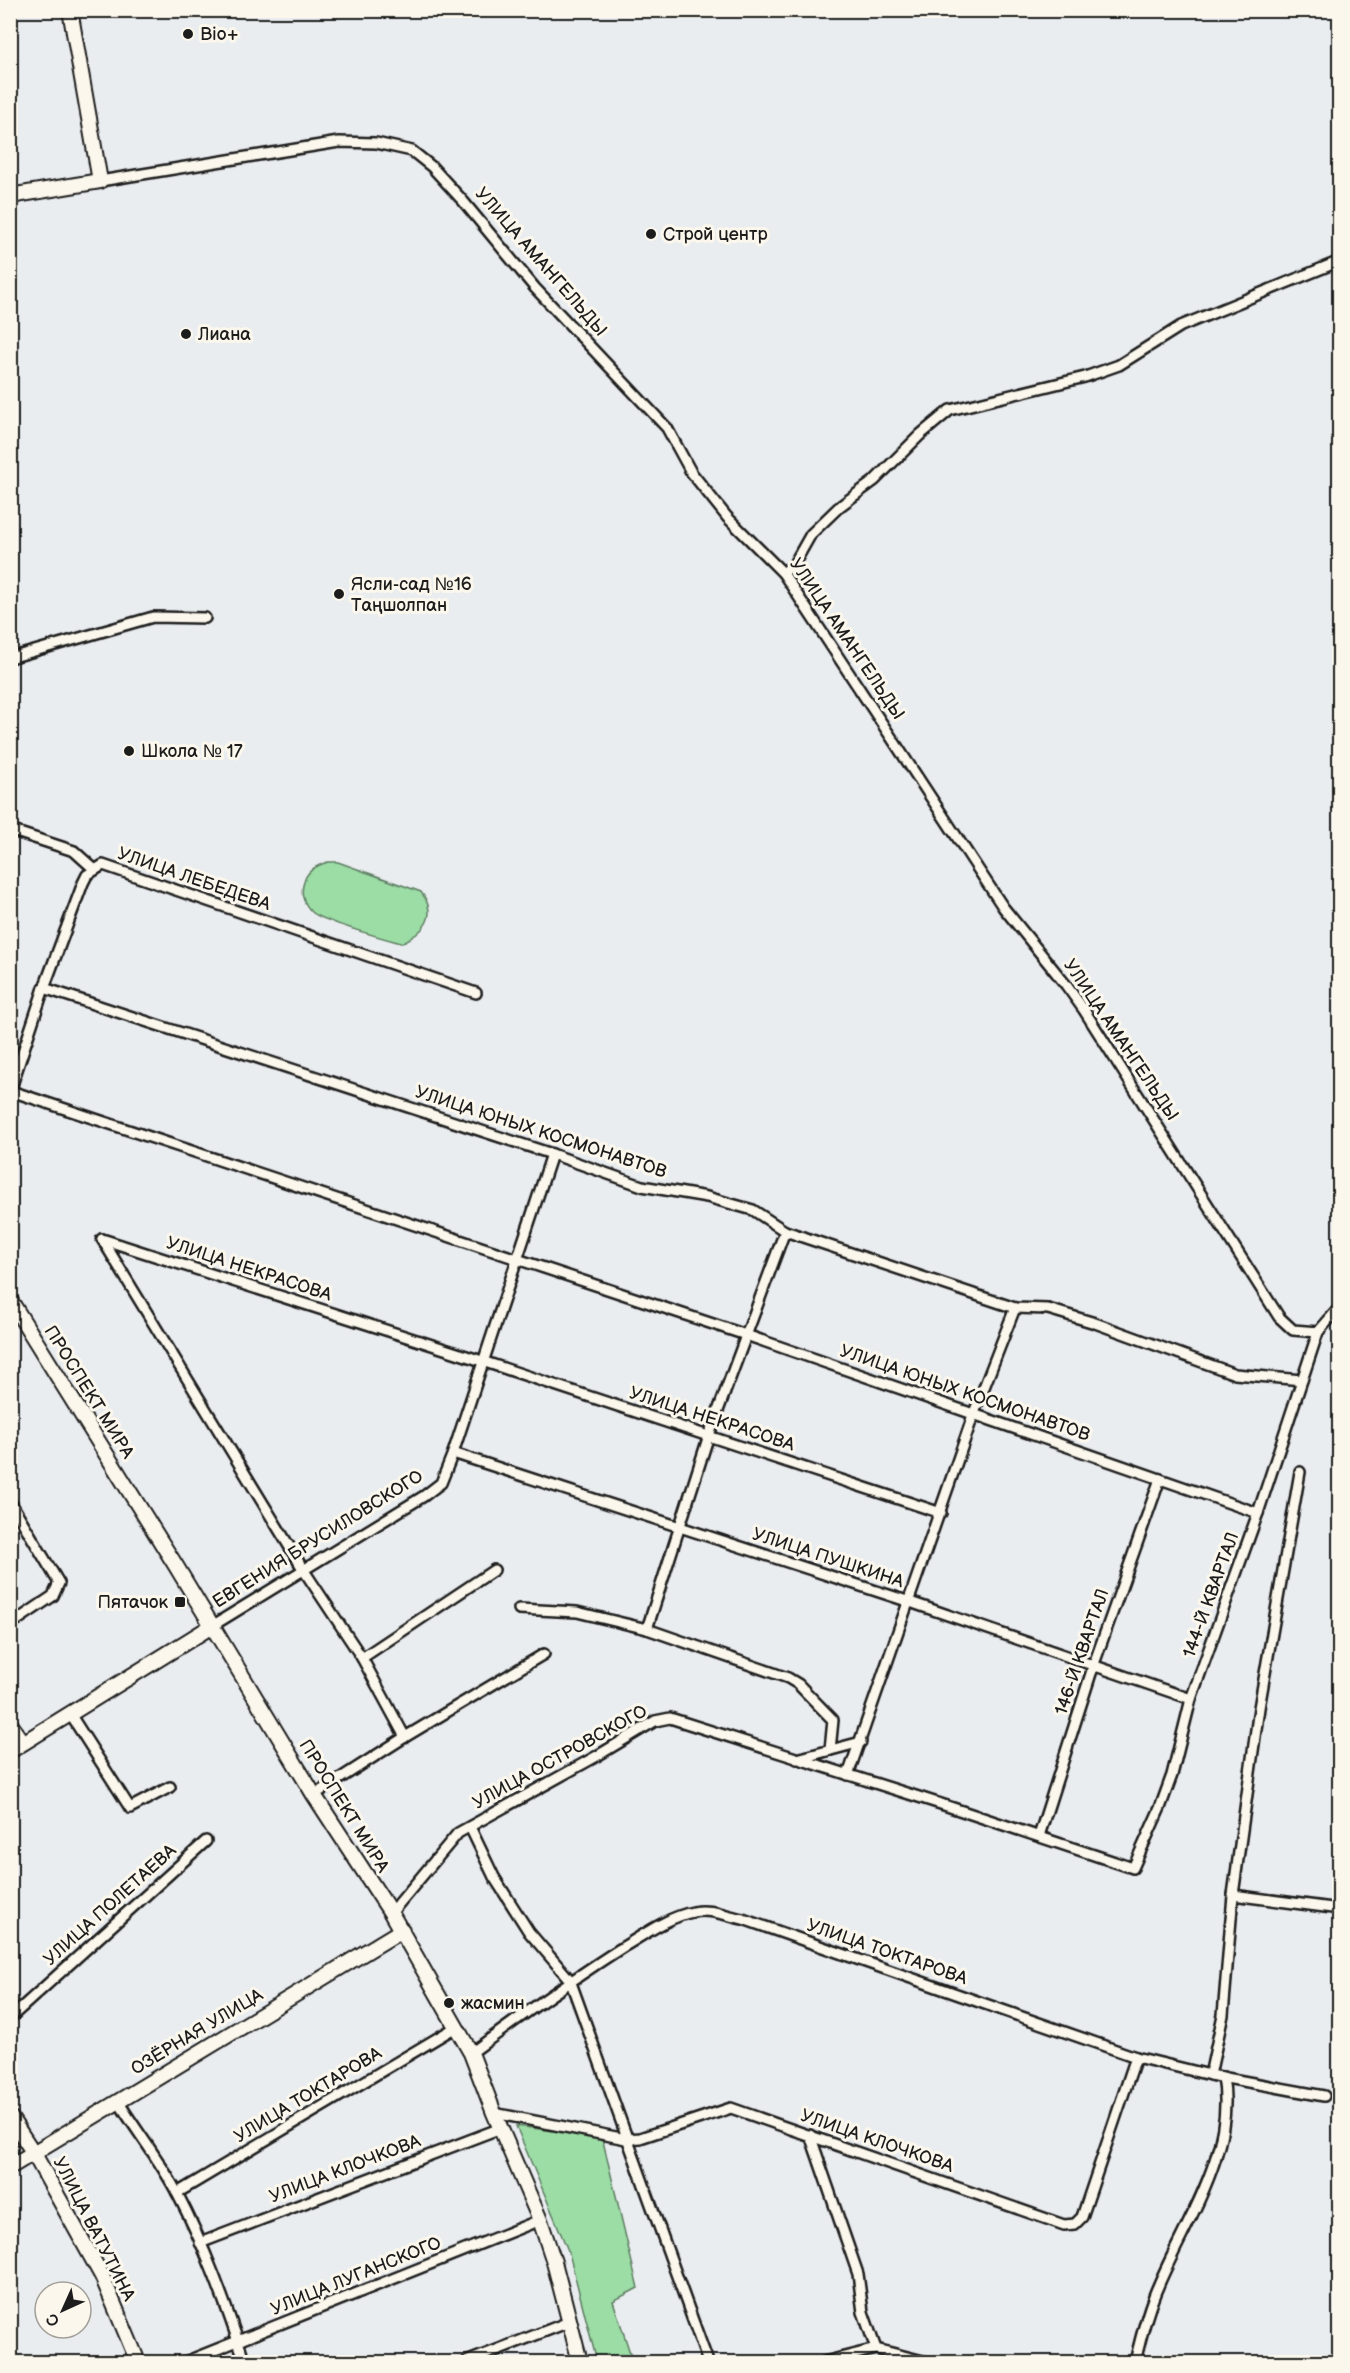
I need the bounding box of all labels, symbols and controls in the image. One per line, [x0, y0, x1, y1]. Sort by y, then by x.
place label: Bio+ [200, 24, 239, 45]
marker: Bio+ [181, 27, 195, 41]
street label: УЛИЦА АМАНГЕЛЬДЫ [471, 183, 611, 341]
place label: Строй центр [663, 224, 768, 245]
marker: Строй центр [644, 227, 658, 241]
place label: Лиана [197, 324, 251, 345]
marker: Лиана [179, 327, 193, 341]
street label: УЛИЦА АМАНГЕЛЬДЫ [785, 554, 909, 724]
place label: Ясли-сад №16 Таңшолпан [351, 574, 472, 616]
marker: Ясли-сад №16 Таңшолпан [332, 587, 346, 601]
place label: Школа № 17 [141, 741, 243, 762]
marker: Школа № 17 [122, 744, 136, 758]
street label: УЛИЦА ЛЕБЕДЕВА [115, 843, 273, 915]
street label: УЛИЦА АМАНГЕЛЬДЫ [1059, 955, 1183, 1125]
street label: УЛИЦА ЮНЫХ КОСМОНАВТОВ [413, 1081, 669, 1183]
street label: УЛИЦА НЕКРАСОВА [164, 1232, 334, 1306]
street label: ПРОСПЕКТ МИРА [40, 1322, 138, 1462]
street label: УЛИЦА ЮНЫХ КОСМОНАВТОВ [837, 1340, 1093, 1446]
street label: УЛИЦА НЕКРАСОВА [627, 1382, 797, 1456]
street label: ЕВГЕНИЯ БРУСИЛОВСКОГО [209, 1465, 427, 1612]
street label: УЛИЦА ПУШКИНА [750, 1524, 906, 1592]
street label: 144-Й КВАРТАЛ [1179, 1529, 1243, 1661]
street label: 146-Й КВАРТАЛ [1051, 1586, 1113, 1718]
place label: Пятачок [98, 1592, 168, 1613]
marker: Пятачок [173, 1595, 187, 1609]
street label: УЛИЦА ОСТРОВСКОГО [469, 1700, 651, 1814]
street label: ПРОСПЕКТ МИРА [295, 1736, 393, 1876]
street label: УЛИЦА ПОЛЕТАЕВА [40, 1840, 181, 1970]
street label: УЛИЦА ТОКТАРОВА [804, 1915, 970, 1989]
street label: ОЗЁРНАЯ УЛИЦА [127, 1983, 267, 2080]
place label: жасмин [461, 1993, 525, 2014]
marker: жасмин [442, 1996, 456, 2010]
street label: УЛИЦА ТОКТАРОВА [230, 2043, 386, 2147]
street label: УЛИЦА КЛОЧКОВА [798, 2105, 956, 2177]
street label: УЛИЦА КЛОЧКОВА [266, 2130, 424, 2208]
street label: УЛИЦА ВАТУТИНА [49, 2154, 139, 2305]
street label: УЛИЦА ЛУГАНСКОГО [268, 2232, 444, 2320]
north arrow [33, 2280, 93, 2340]
text: С [43, 2309, 64, 2330]

